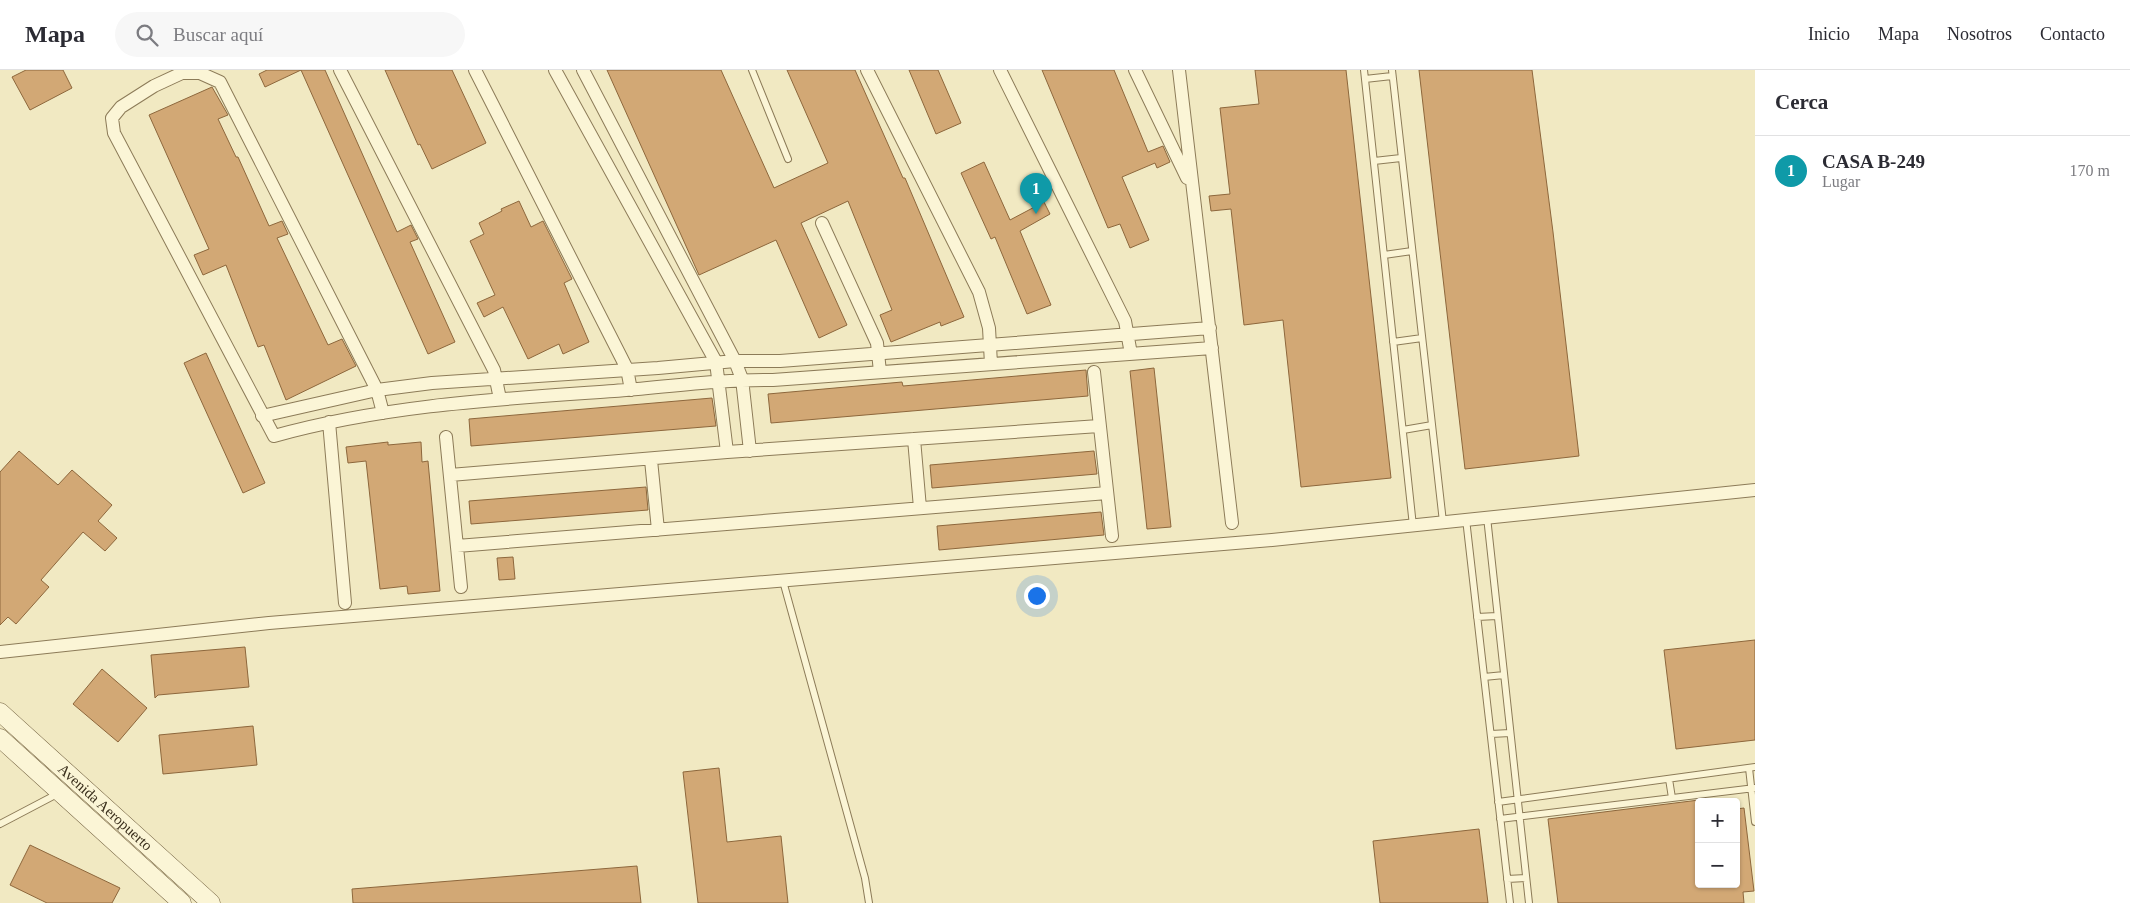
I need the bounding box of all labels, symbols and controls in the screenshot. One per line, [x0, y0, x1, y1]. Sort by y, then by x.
search box [115, 12, 465, 57]
text: Mapa [25, 21, 85, 47]
icon: search [133, 21, 161, 49]
text: Buscar aquí [173, 24, 263, 45]
text: Inicio [1808, 24, 1850, 44]
text: Mapa [1878, 24, 1919, 44]
text: Nosotros [1947, 24, 2012, 44]
text: Contacto [2040, 24, 2105, 44]
text: Cerca [1775, 90, 1828, 114]
text: CASA B-249 [1822, 151, 1925, 172]
text: 1 [1787, 162, 1795, 179]
text: 170 m [2070, 162, 2110, 179]
pin: 1 [1020, 173, 1052, 214]
text: Lugar [1822, 173, 1860, 190]
your location [1024, 583, 1050, 609]
street label: Avenida Aeropuerto [55, 761, 156, 854]
map controls [1695, 798, 1740, 888]
button: + [1695, 798, 1740, 843]
button: − [1695, 843, 1740, 888]

